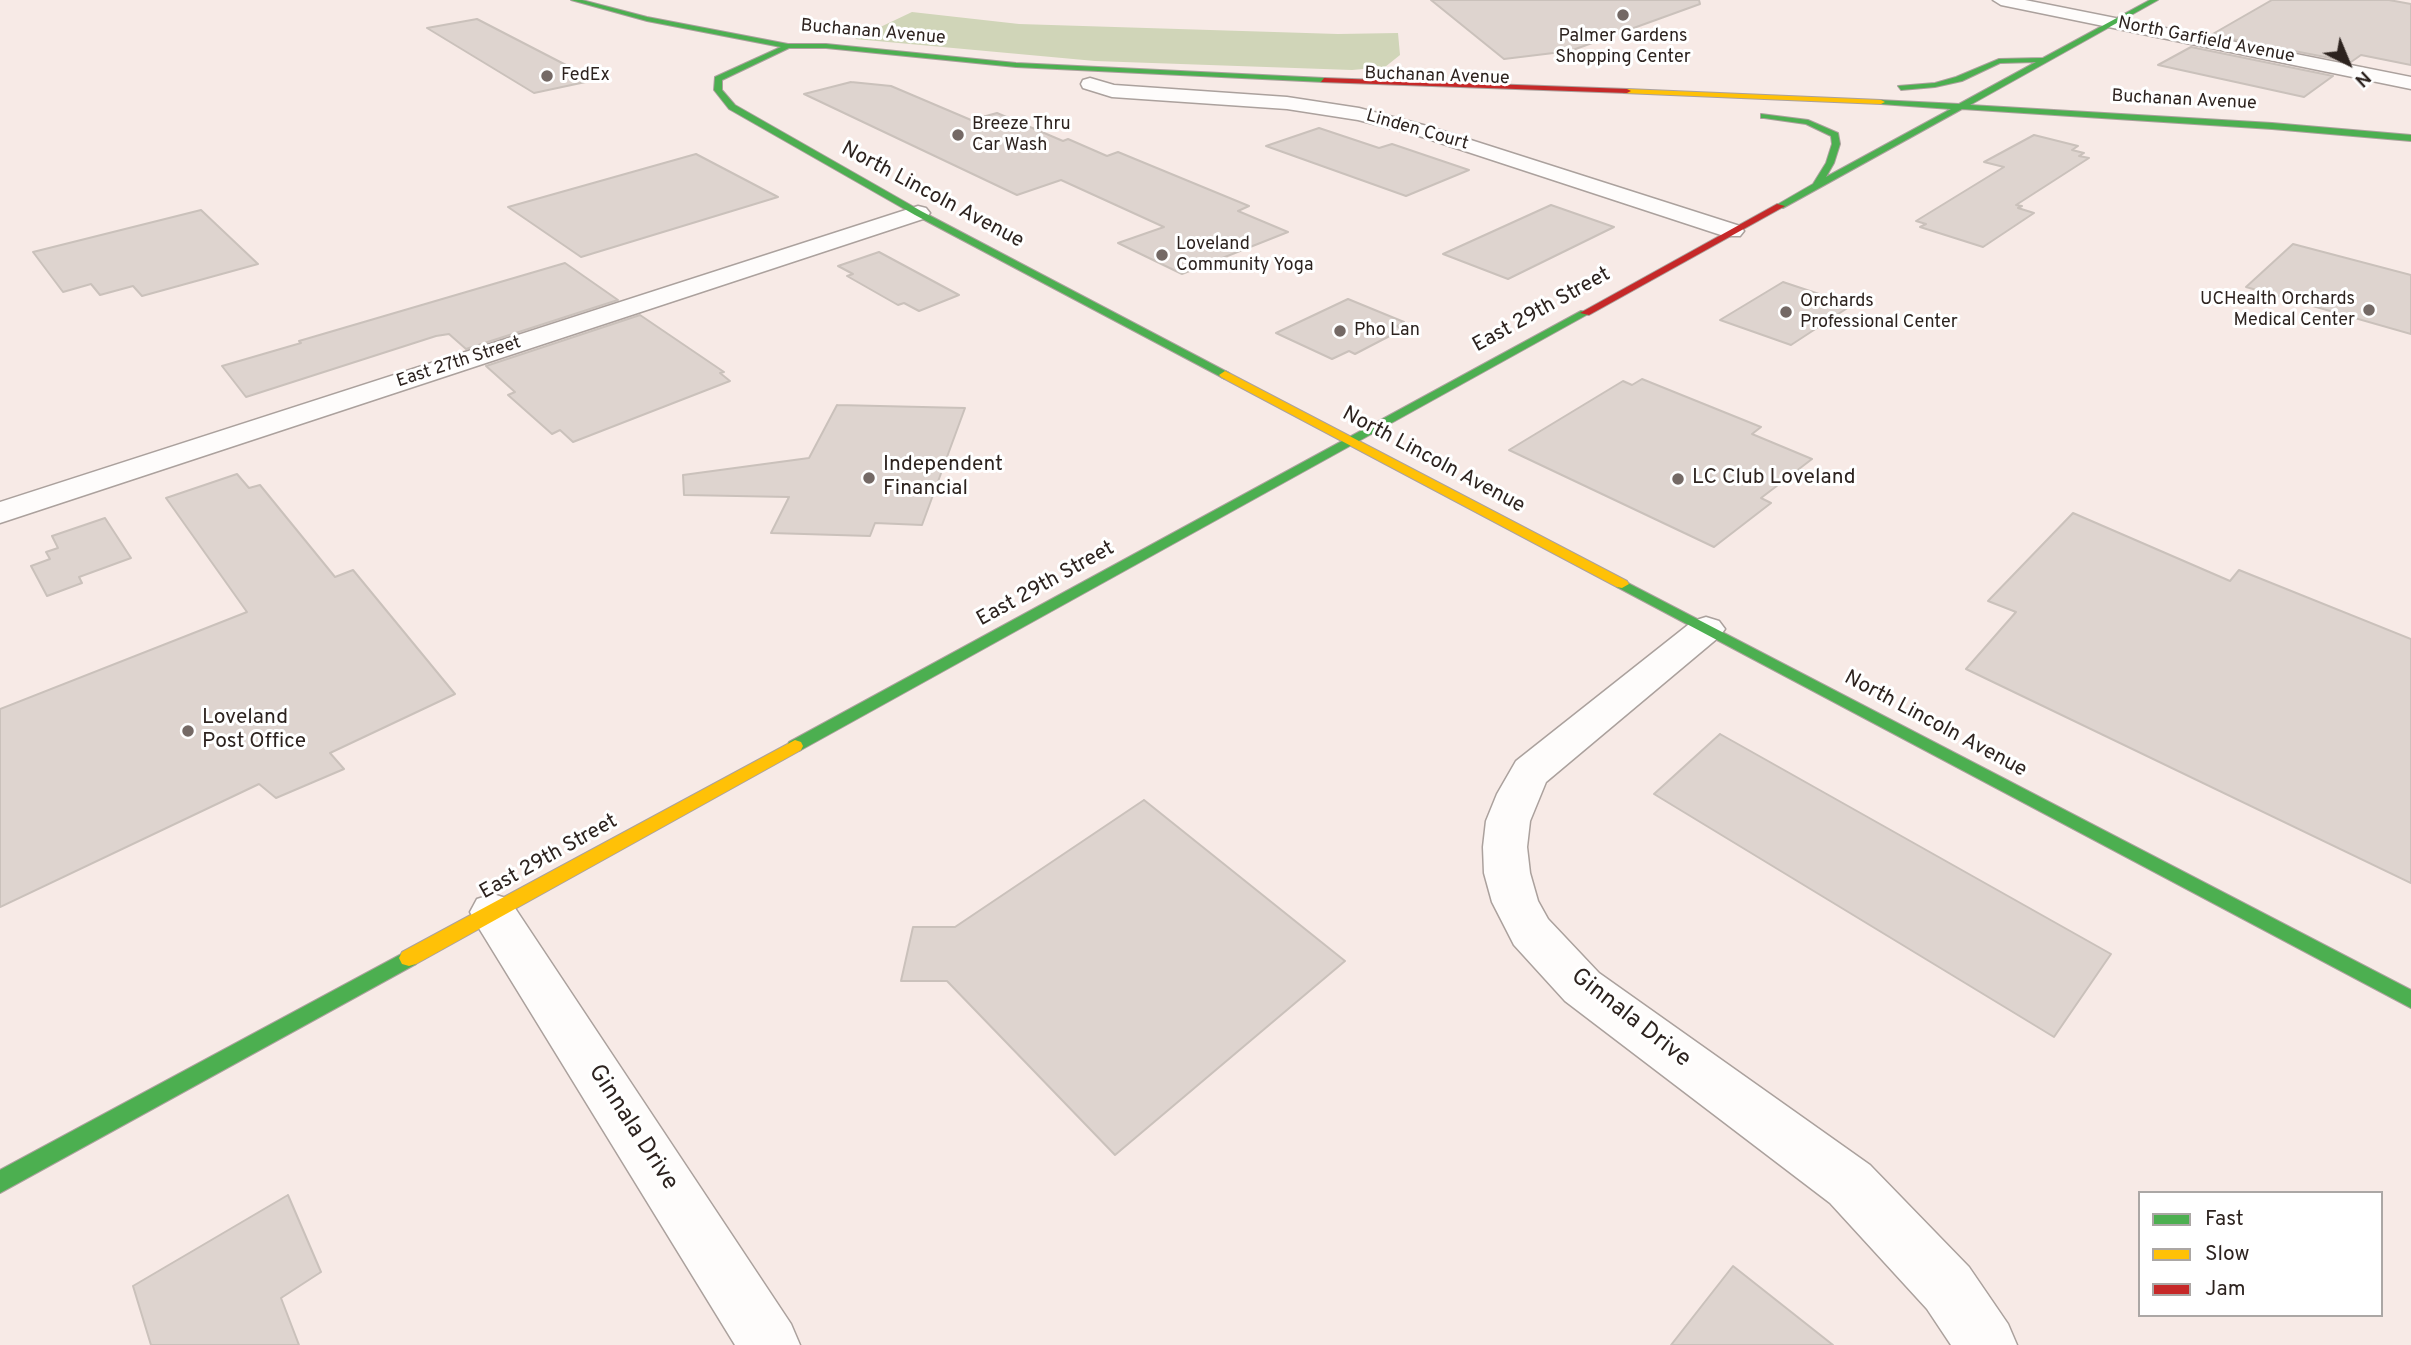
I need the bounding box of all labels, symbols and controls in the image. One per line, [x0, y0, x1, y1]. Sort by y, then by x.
marker: Palmer Gardens Shopping Center [1615, 7, 1631, 23]
street label: North Garfield Avenue [2116, 13, 2296, 69]
street label: Buchanan Avenue [800, 16, 946, 50]
place label: Palmer Gardens Shopping Center [1555, 26, 1691, 68]
north arrow [2313, 28, 2383, 98]
street label: Buchanan Avenue [1364, 64, 1510, 90]
place label: FedEx [561, 65, 610, 87]
text: N [2349, 65, 2375, 92]
marker: FedEx [539, 68, 555, 84]
street label: Buchanan Avenue [2111, 86, 2257, 116]
street label: Linden Court [1363, 106, 1471, 156]
place label: Breeze Thru Car Wash [972, 114, 1071, 156]
marker: Breeze Thru Car Wash [950, 127, 966, 143]
street label: North Lincoln Avenue [836, 137, 1028, 255]
place label: Loveland Community Yoga [1176, 234, 1314, 276]
marker: Loveland Community Yoga [1154, 247, 1170, 263]
street label: East 29th Street [1469, 263, 1615, 359]
place label: UCHealth Orchards Medical Center [2200, 289, 2355, 332]
place label: Orchards Professional Center [1800, 291, 1958, 334]
marker: UCHealth Orchards Medical Center [2361, 302, 2377, 318]
marker: Orchards Professional Center [1778, 304, 1794, 320]
place label: Pho Lan [1354, 320, 1420, 342]
marker: Pho Lan [1332, 323, 1348, 339]
street label: East 27th Street [394, 333, 524, 393]
street label: North Lincoln Avenue [1337, 402, 1529, 520]
place label: Independent Financial [883, 453, 1003, 503]
place label: LC Club Loveland [1692, 466, 1856, 492]
marker: Independent Financial [861, 470, 877, 486]
marker: LC Club Loveland [1670, 471, 1686, 487]
street label: East 29th Street [973, 537, 1119, 633]
street label: North Lincoln Avenue [1839, 666, 2031, 784]
place label: Loveland Post Office [202, 706, 306, 756]
marker: Loveland Post Office [180, 723, 196, 739]
street label: East 29th Street [476, 810, 622, 906]
street label: Ginnala Drive [1564, 963, 1696, 1075]
street label: Ginnala Drive [581, 1060, 683, 1196]
legend [2138, 1191, 2383, 1317]
text: Fast [2205, 1206, 2244, 1233]
text: Slow [2205, 1241, 2250, 1268]
text: Jam [2205, 1276, 2246, 1303]

